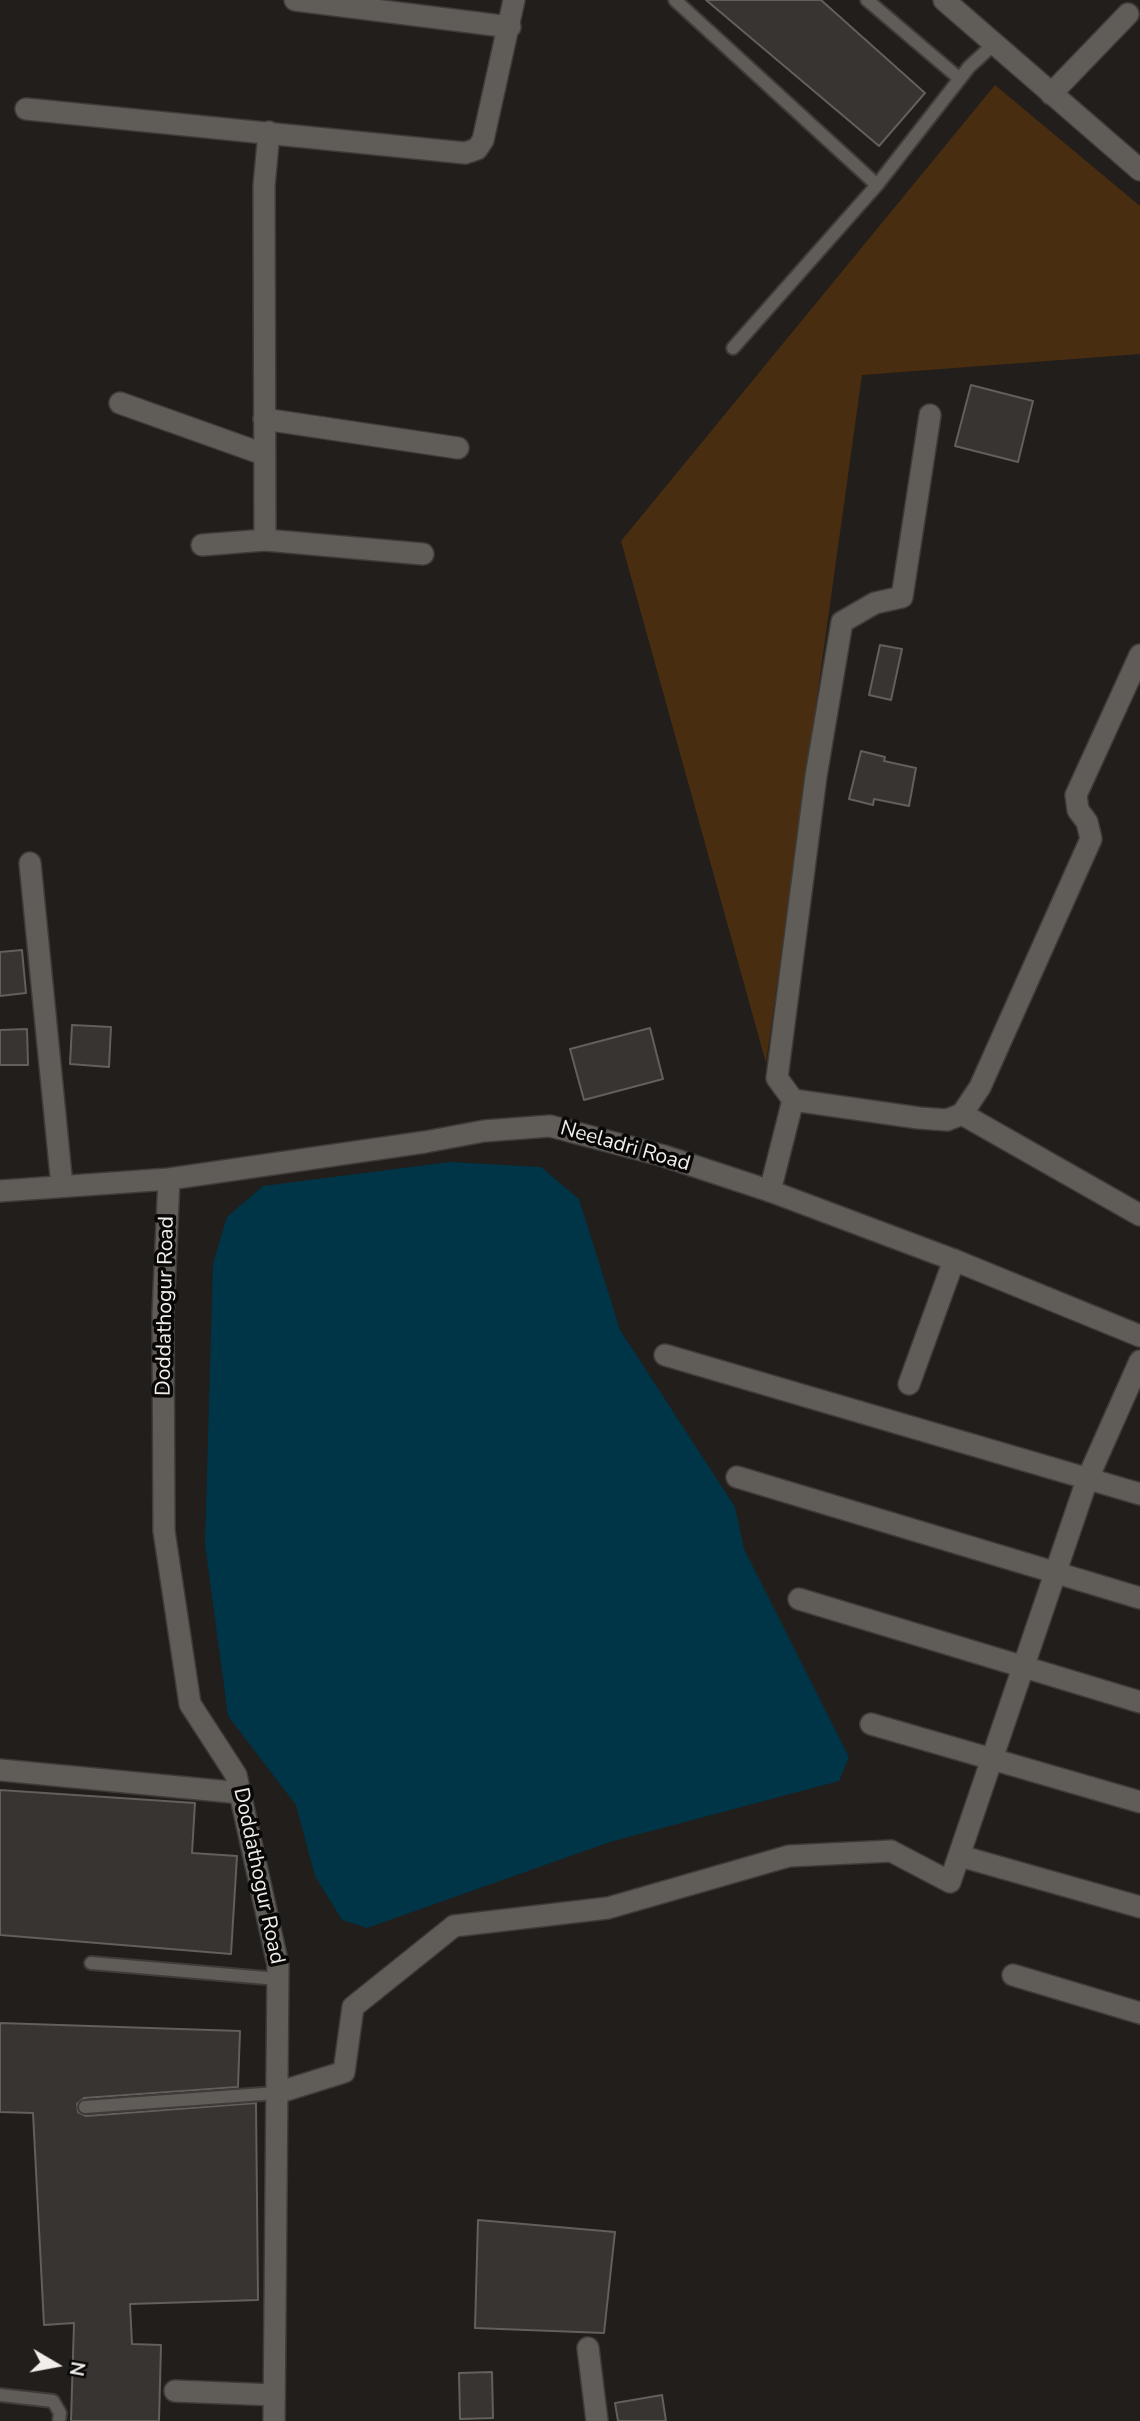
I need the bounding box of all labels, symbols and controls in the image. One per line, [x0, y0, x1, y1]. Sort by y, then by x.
street label: Neeladri Road [557, 1116, 693, 1178]
street label: Doddathogur Road [152, 1216, 180, 1396]
street label: Doddathogur Road [227, 1785, 289, 1967]
north arrow [21, 2330, 91, 2400]
text: N [63, 2359, 91, 2378]

